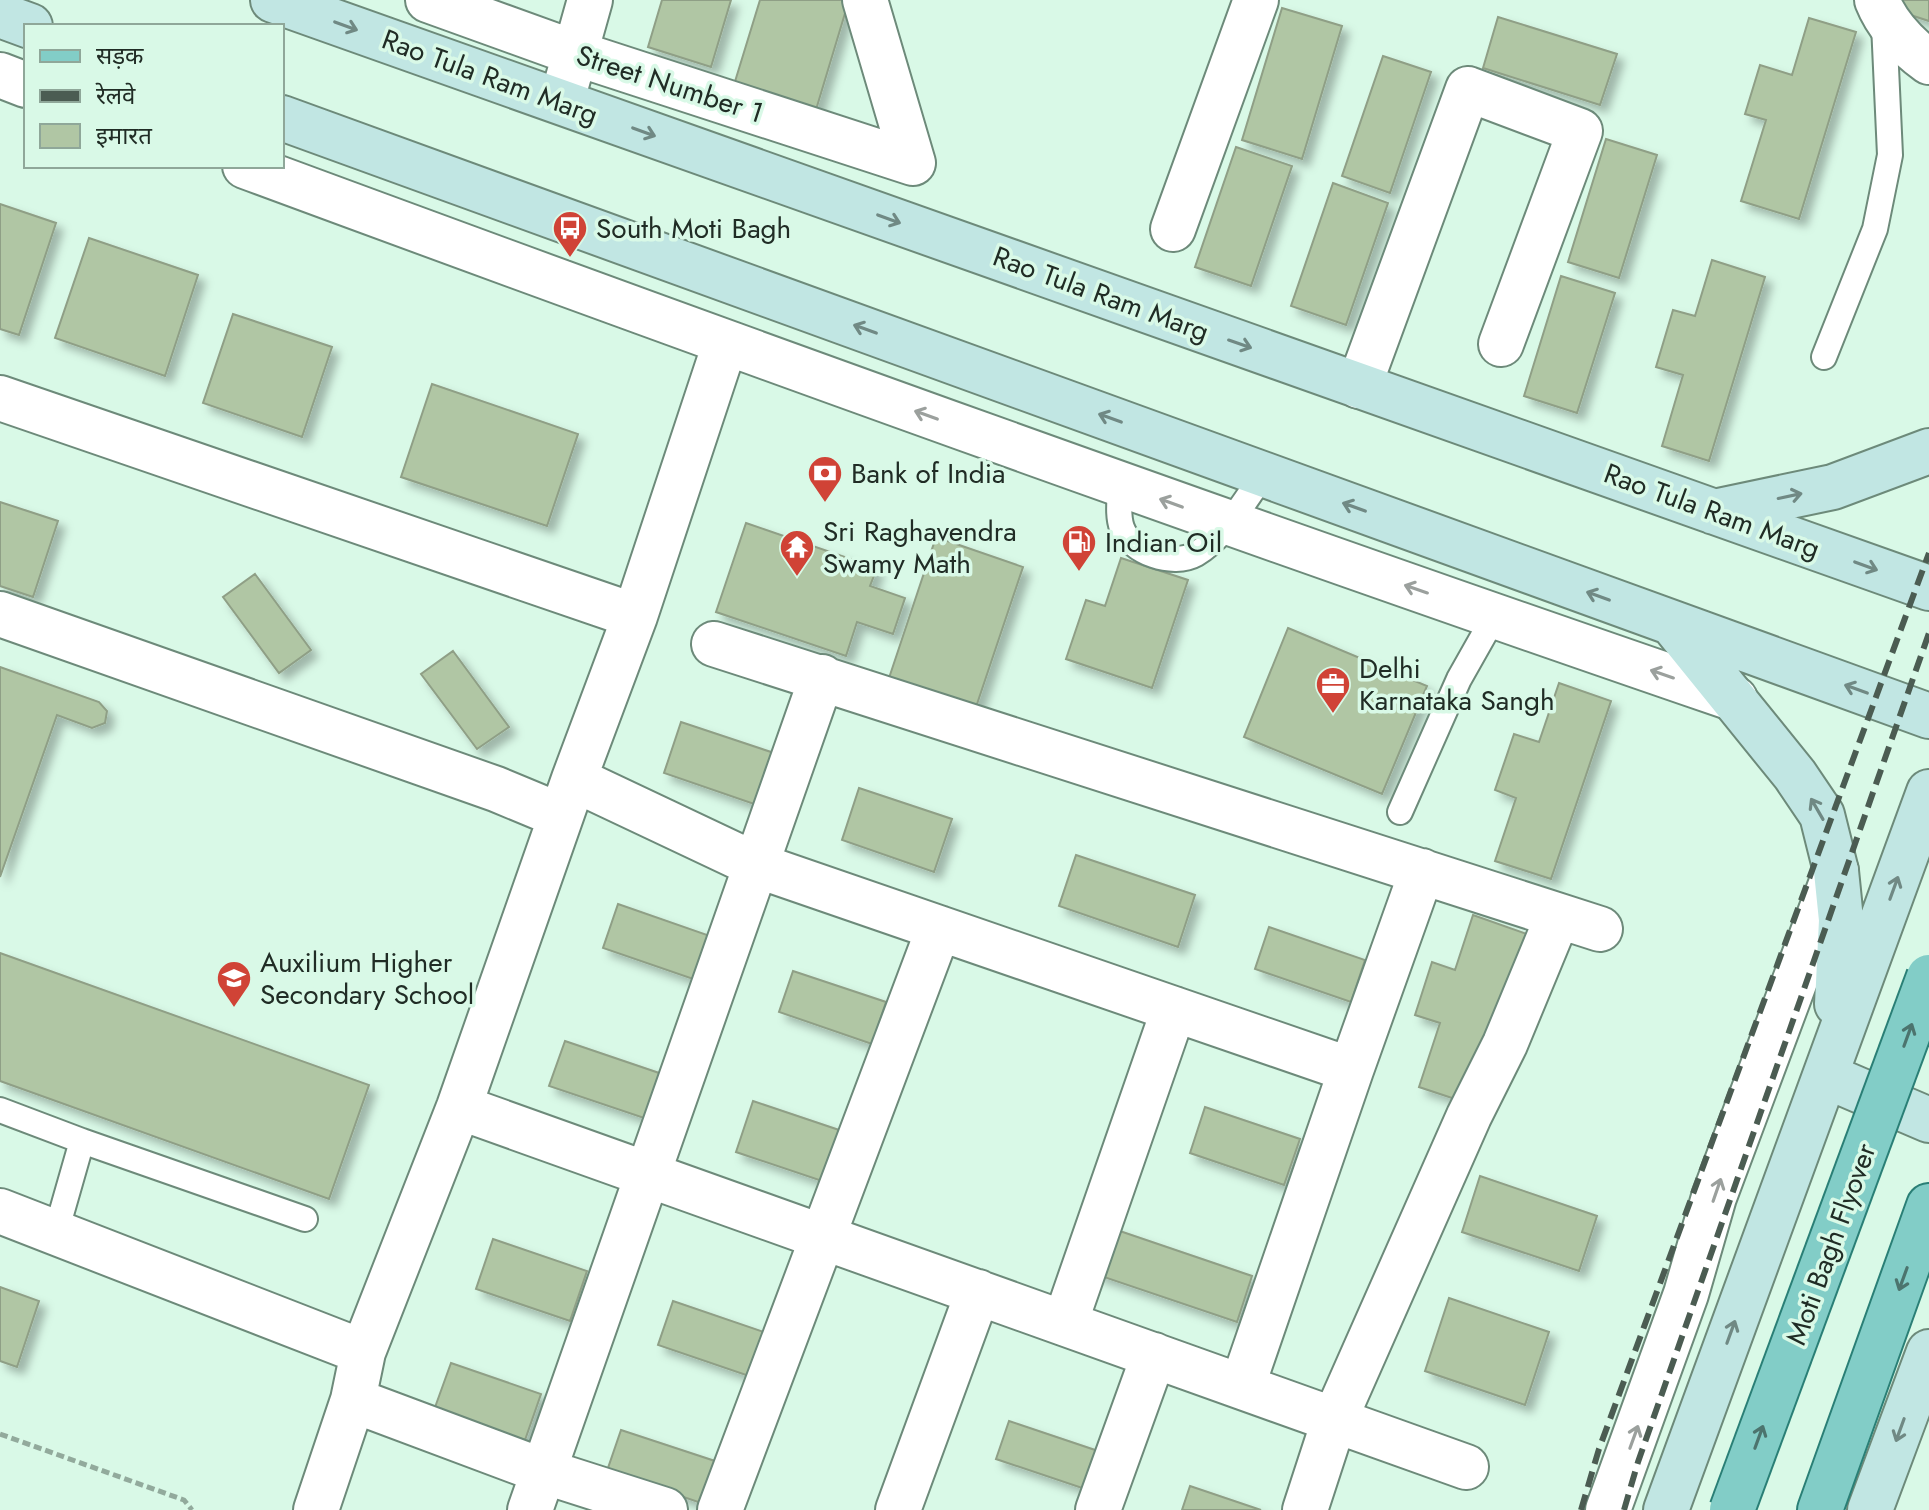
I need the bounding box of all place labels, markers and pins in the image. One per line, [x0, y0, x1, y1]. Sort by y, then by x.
place label: South Moti Bagh [596, 208, 791, 249]
bus stop icon: South Moti Bagh [551, 209, 589, 259]
place label: Bank of India [851, 453, 1005, 494]
bank icon: Bank of India [806, 454, 844, 504]
place label: Sri Raghavendra Swamy Math [823, 511, 1017, 584]
place label: Indian Oil [1105, 522, 1222, 563]
fuel station icon: Indian Oil [1060, 523, 1098, 573]
temple icon: Sri Raghavendra Swamy Math [778, 528, 816, 578]
place label: Delhi Karnataka Sangh [1359, 648, 1555, 721]
office icon: Delhi Karnataka Sangh [1314, 665, 1352, 715]
place label: Auxilium Higher Secondary School [260, 942, 474, 1015]
school or university icon: Auxilium Higher Secondary School [215, 959, 253, 1009]

